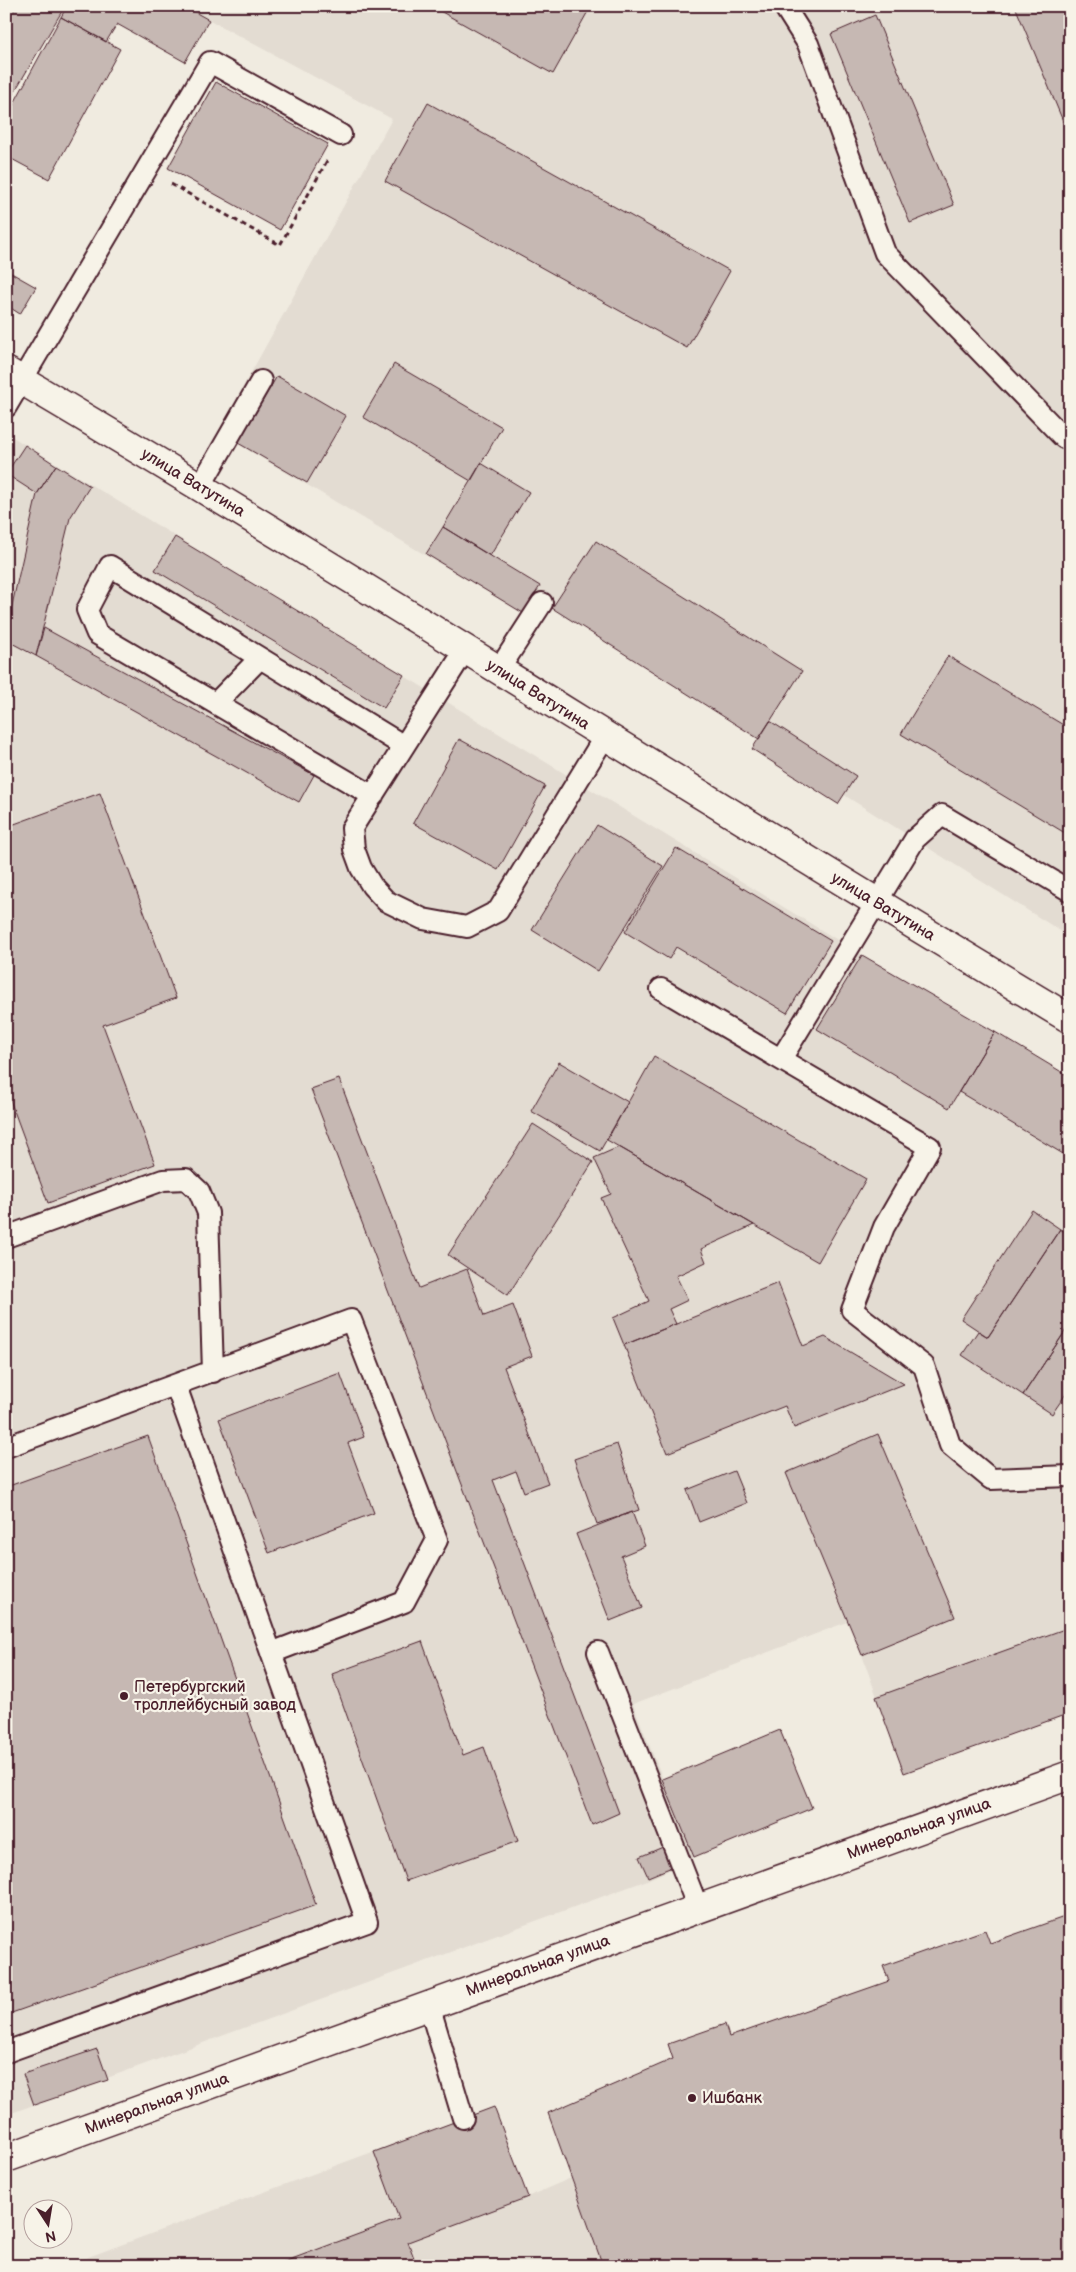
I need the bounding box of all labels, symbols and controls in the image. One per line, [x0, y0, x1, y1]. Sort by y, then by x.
street label: улица Ватутина [138, 444, 249, 522]
street label: улица Ватутина [483, 656, 593, 735]
street label: улица Ватутина [828, 868, 939, 946]
place label: Петербургский троллейбусный завод [134, 1678, 296, 1715]
marker: Петербургский троллейбусный завод [118, 1690, 130, 1702]
street label: Минеральная улица [844, 1794, 994, 1864]
street label: Минеральная улица [463, 1931, 613, 2001]
street label: Минеральная улица [82, 2069, 232, 2139]
place label: Ишбанк [702, 2089, 762, 2108]
marker: Ишбанк [686, 2092, 698, 2104]
north arrow [22, 2200, 72, 2250]
text: N [44, 2227, 58, 2246]

